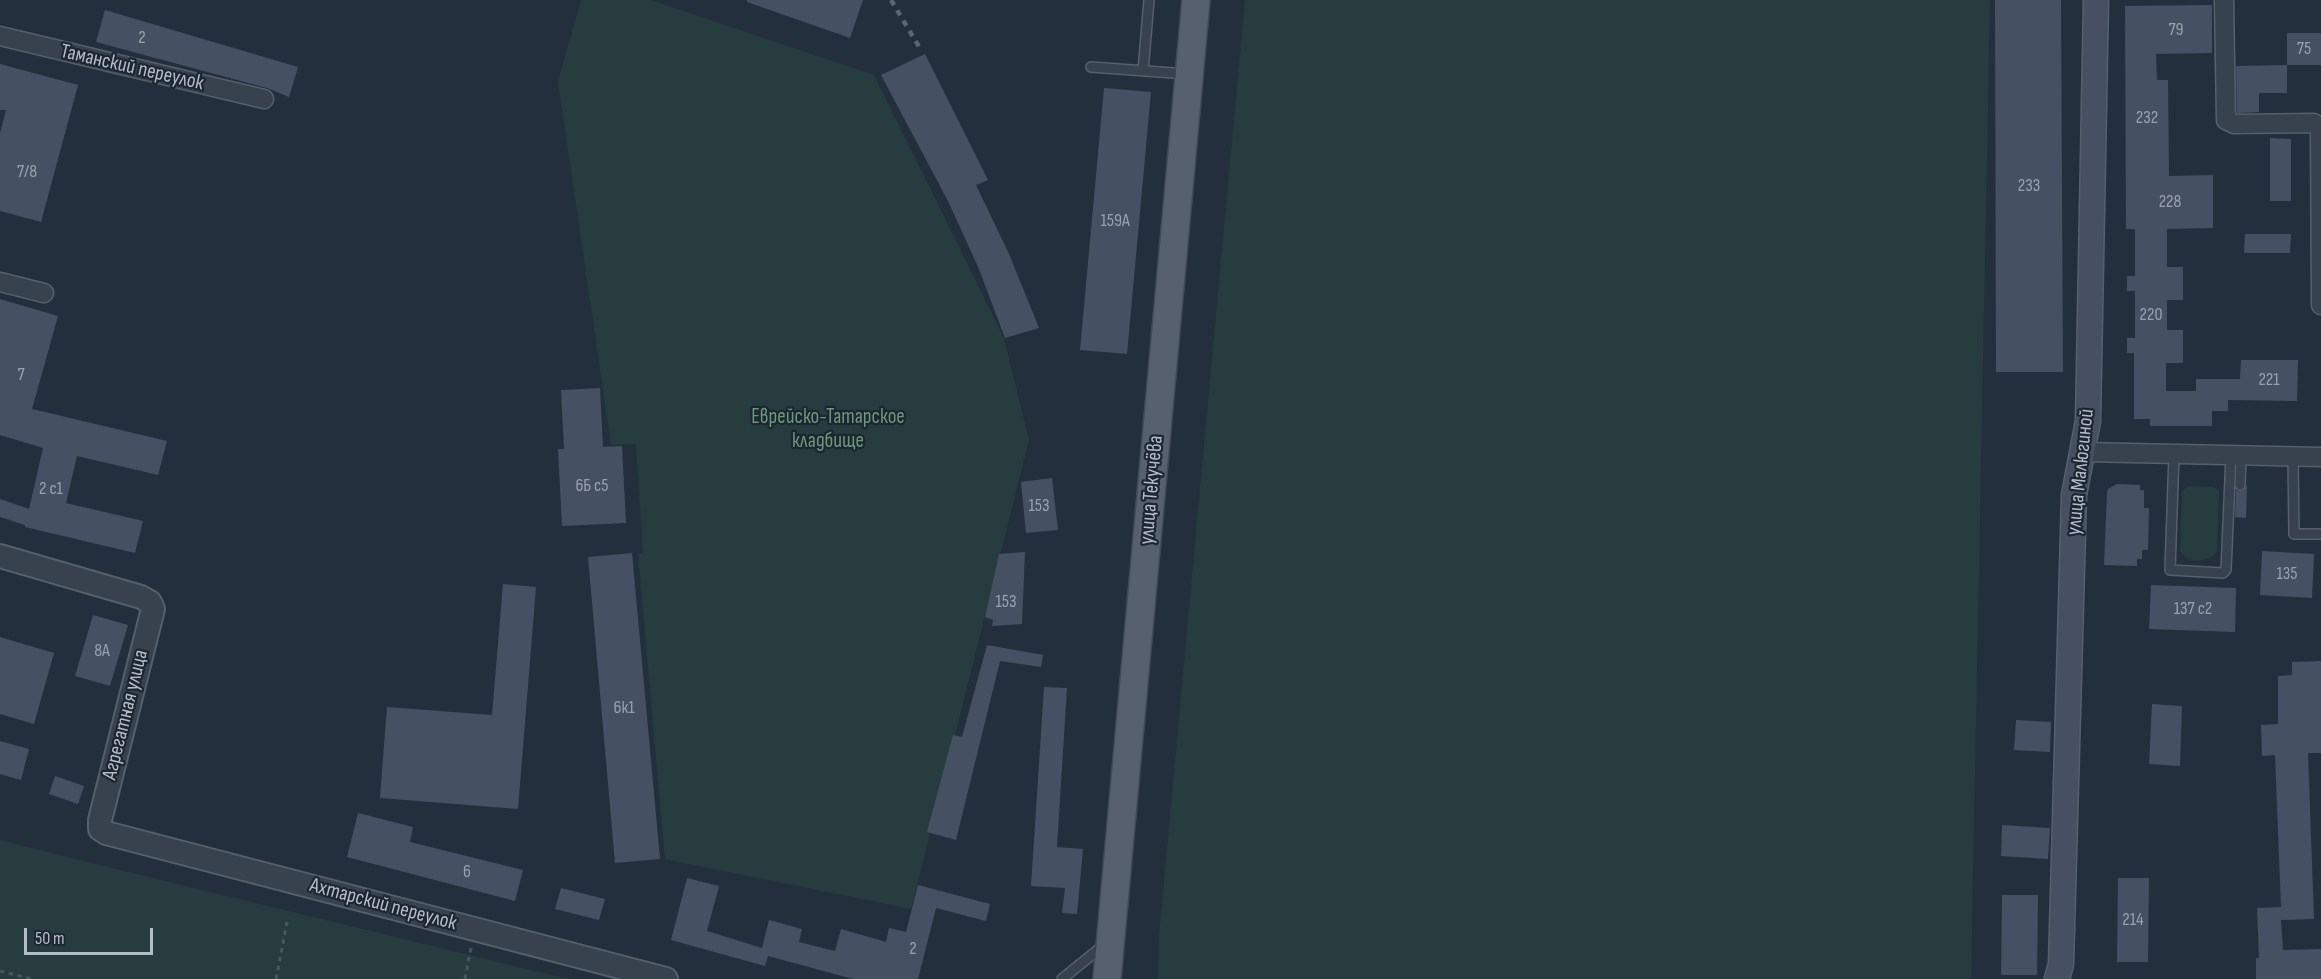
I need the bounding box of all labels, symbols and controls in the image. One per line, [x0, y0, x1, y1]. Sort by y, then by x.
house number: 79 [2168, 19, 2184, 41]
house number: 2 [138, 27, 146, 49]
house number: 75 [2297, 38, 2311, 60]
street label: Таманский переулок [58, 39, 206, 97]
house number: 232 [2136, 107, 2158, 129]
house number: 7/8 [17, 161, 37, 183]
house number: 233 [2018, 175, 2040, 197]
house number: 228 [2159, 191, 2181, 213]
house number: 159А [1100, 210, 1130, 232]
house number: 220 [2140, 304, 2162, 326]
house number: 7 [17, 364, 25, 386]
house number: 221 [2258, 369, 2280, 391]
park label: Еврейско-Татарское кладбище [751, 405, 905, 455]
street label: улица Малюгиной [2062, 408, 2100, 536]
street label: улица Текучёва [1135, 434, 1169, 546]
house number: 6Б с5 [575, 475, 609, 497]
house number: 2 с1 [39, 478, 63, 500]
house number: 153 [1028, 495, 1050, 517]
house number: 135 [2276, 563, 2298, 585]
house number: 153 [995, 591, 1017, 613]
house number: 137 с2 [2174, 598, 2212, 620]
house number: 8А [94, 640, 110, 662]
street label: Агрегатная улица [98, 647, 154, 783]
house number: 6к1 [614, 697, 634, 719]
house number: 6 [463, 861, 471, 883]
street label: Ахтарский переулок [307, 873, 459, 937]
house number: 214 [2122, 909, 2144, 931]
scale bar [27, 916, 156, 954]
text: 50 m [35, 928, 65, 949]
house number: 2 [909, 938, 917, 960]

